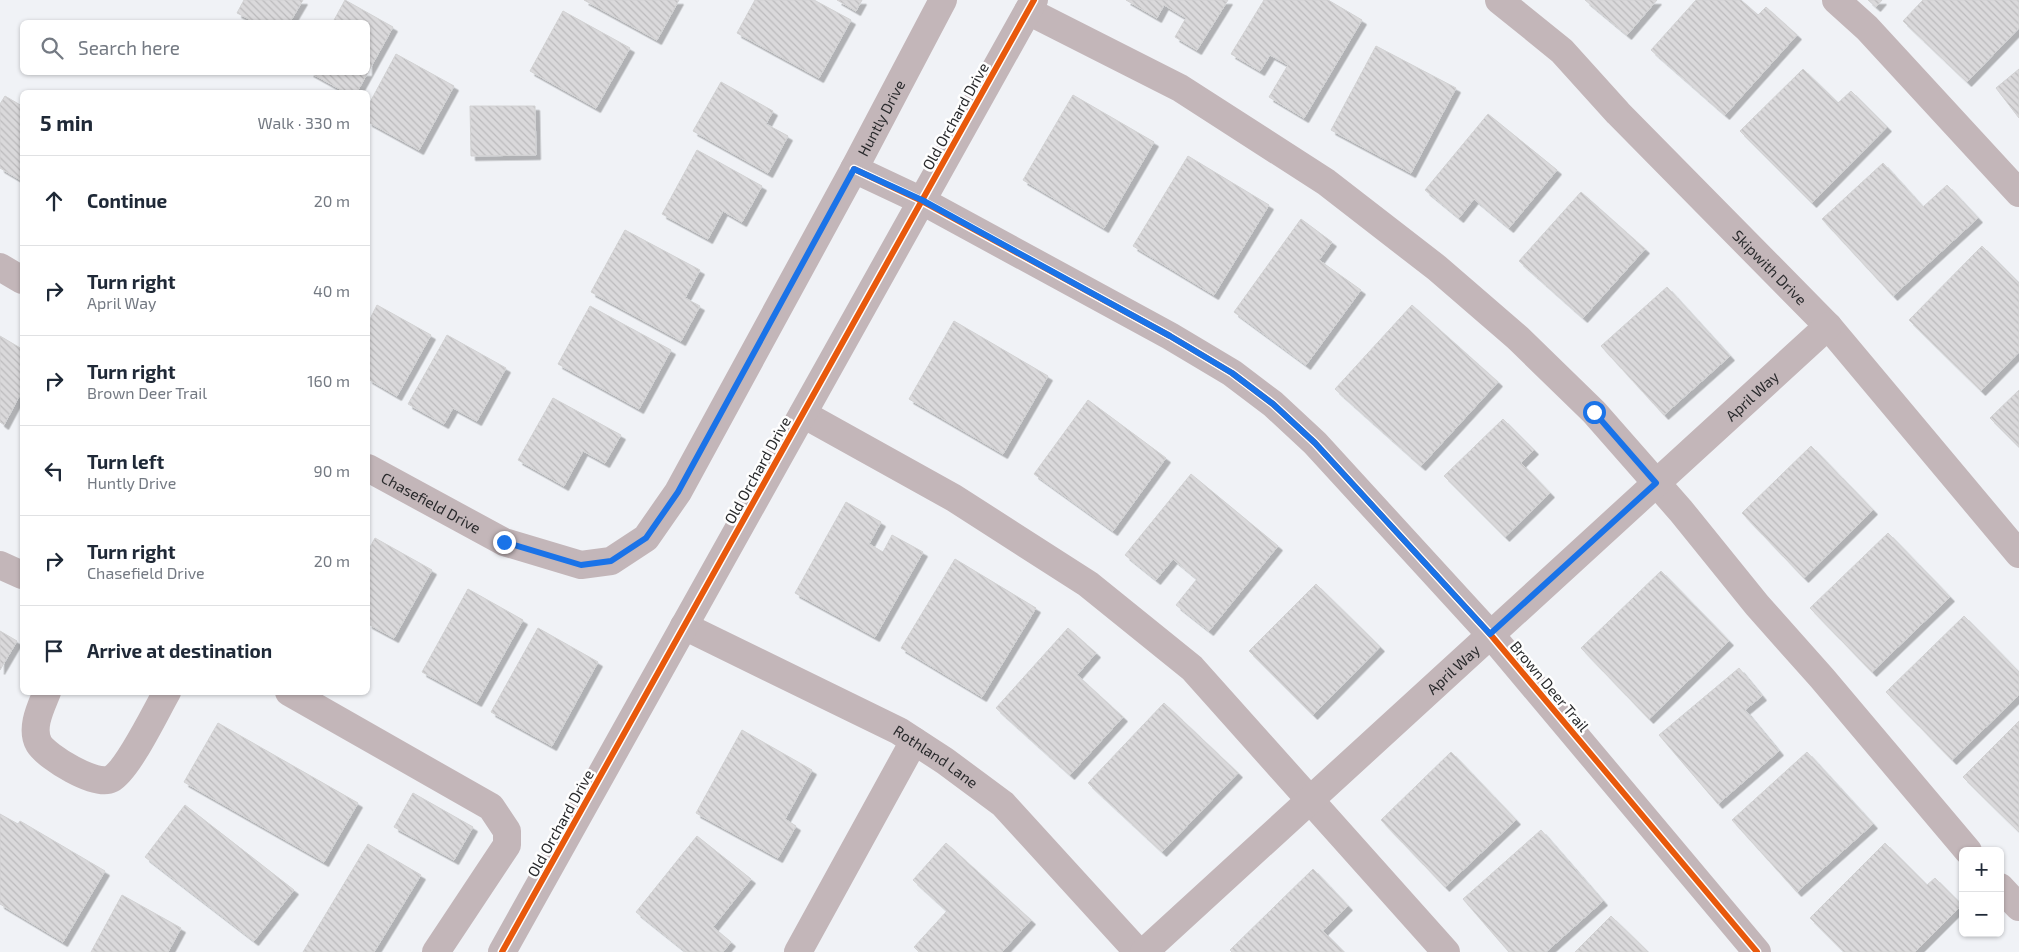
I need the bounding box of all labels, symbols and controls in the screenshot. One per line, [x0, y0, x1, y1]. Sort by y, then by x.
search box [20, 20, 370, 75]
icon: search [38, 34, 66, 62]
text: Search here [78, 36, 180, 59]
street label: Old Orchard Drive [918, 59, 992, 173]
street label: Huntly Drive [853, 77, 908, 159]
text: 5 min [40, 110, 93, 135]
text: Walk · 330 m [258, 113, 350, 132]
icon: ahead [40, 187, 68, 215]
text: Continue [87, 189, 167, 212]
text: 20 m [314, 191, 350, 210]
street label: Skipwith Drive [1729, 226, 1811, 308]
text: Turn right [87, 270, 175, 293]
icon: right [40, 277, 68, 305]
text: 40 m [313, 281, 350, 300]
text: April Way [87, 293, 157, 312]
text: Turn right [87, 360, 175, 383]
icon: right [40, 367, 68, 395]
street label: April Way [1722, 367, 1782, 424]
text: 160 m [307, 371, 350, 390]
text: Brown Deer Trail [87, 383, 207, 402]
route start [1583, 401, 1606, 424]
street label: Old Orchard Drive [720, 413, 794, 527]
text: Turn left [87, 450, 164, 473]
icon: left [40, 457, 68, 485]
text: 90 m [314, 461, 350, 480]
street label: Chasefield Drive [378, 468, 484, 537]
text: Huntly Drive [87, 473, 176, 492]
route end [493, 531, 516, 554]
text: Turn right [87, 540, 175, 563]
icon: right [40, 547, 68, 575]
text: 20 m [314, 551, 350, 570]
text: Chasefield Drive [87, 563, 205, 582]
icon: arrive [40, 637, 68, 665]
street label: Brown Deer Trail [1507, 637, 1593, 735]
text: Arrive at destination [87, 639, 272, 662]
street label: April Way [1423, 640, 1483, 698]
street label: Rothland Lane [890, 721, 982, 791]
street label: Old Orchard Drive [523, 766, 597, 880]
map controls [1959, 847, 2004, 937]
button: + [1959, 847, 2004, 892]
button: − [1959, 892, 2004, 937]

